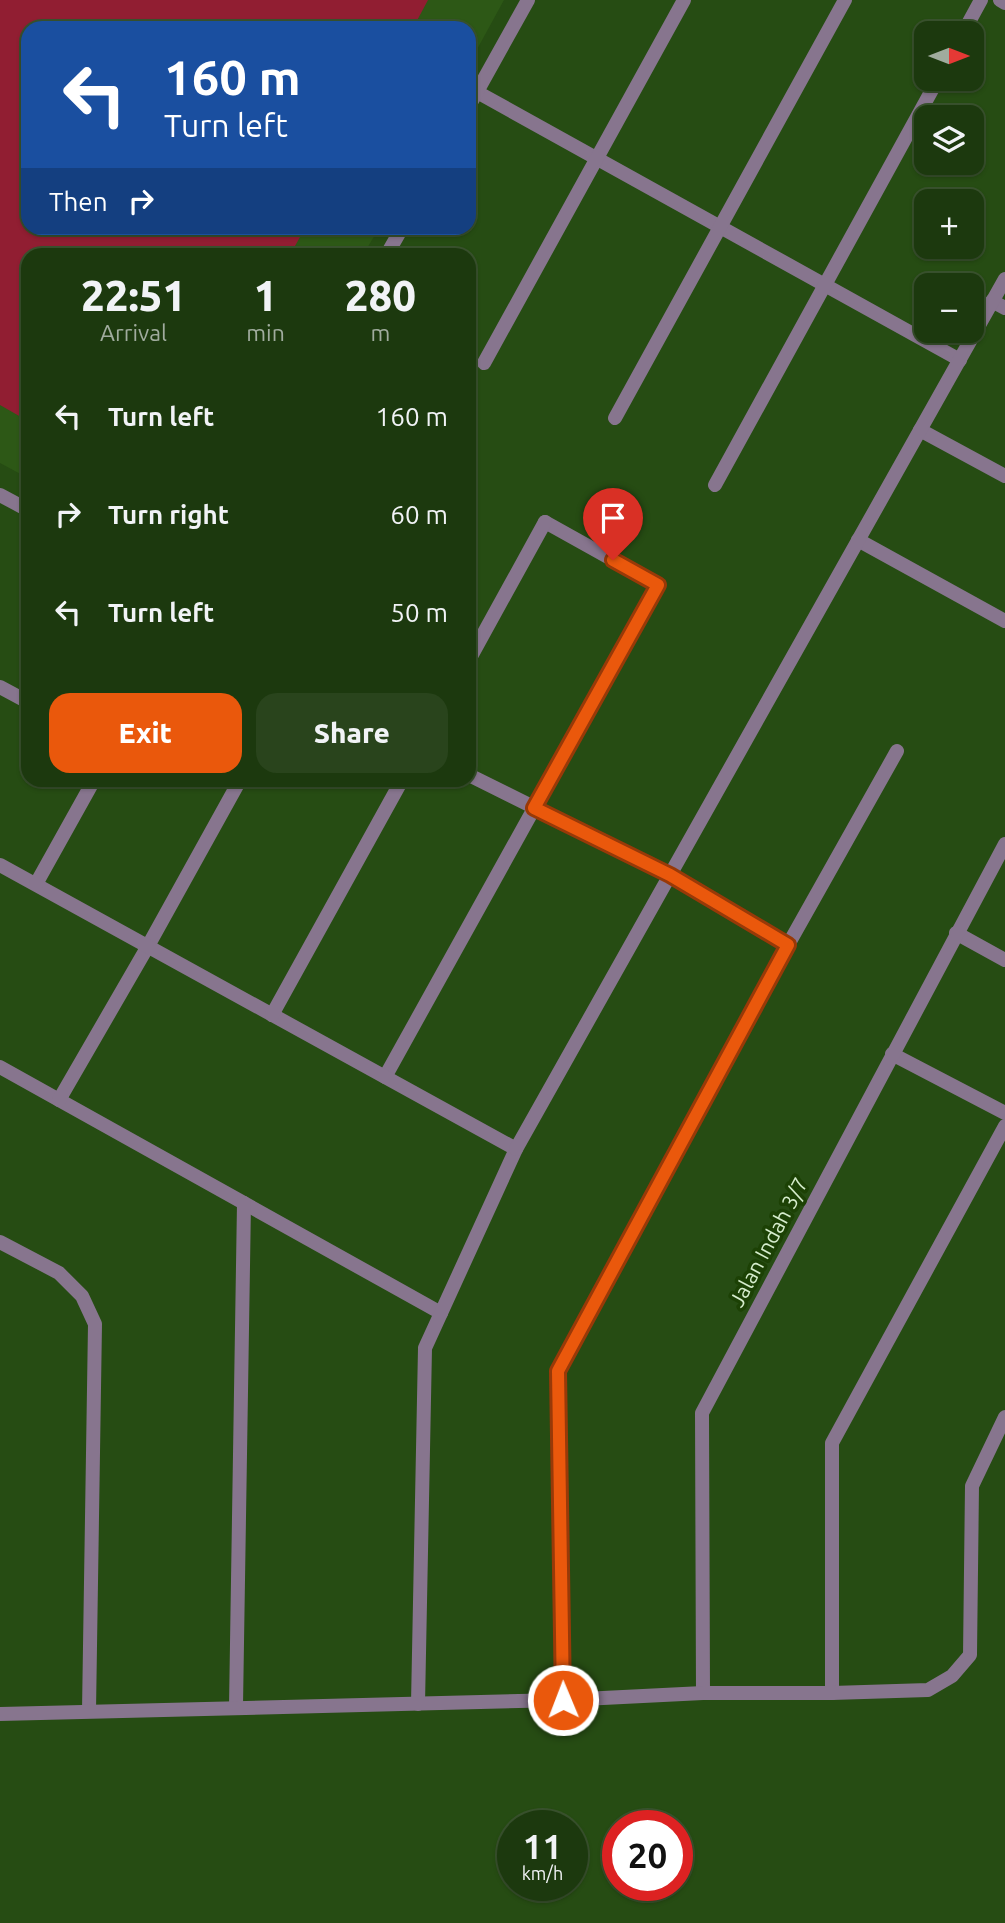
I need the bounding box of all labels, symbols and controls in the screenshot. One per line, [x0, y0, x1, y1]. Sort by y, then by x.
north arrow [914, 21, 984, 91]
map controls [914, 21, 984, 343]
icon: left [49, 49, 140, 140]
text: 160 m [164, 49, 301, 104]
button: layers [914, 105, 984, 175]
text: Turn left [164, 107, 288, 143]
icon: right [122, 182, 160, 220]
text: Then [49, 187, 108, 216]
button: + [914, 189, 984, 259]
text: 22:51 [81, 272, 186, 319]
text: 1 [254, 272, 277, 319]
text: 280 [345, 272, 416, 319]
button: − [914, 273, 984, 343]
text: Arrival [100, 320, 167, 345]
text: min [246, 320, 285, 345]
text: m [370, 320, 390, 345]
icon: left [49, 397, 87, 435]
text: Turn left [108, 402, 214, 431]
text: 160 m [376, 402, 448, 431]
pin [583, 488, 643, 560]
icon: right [49, 495, 87, 533]
icon: arrive [594, 499, 632, 537]
text: Turn right [108, 500, 229, 529]
text: 60 m [390, 500, 448, 529]
icon: left [49, 593, 87, 631]
text: Turn left [108, 598, 214, 627]
text: 50 m [390, 598, 448, 627]
button: Exit [49, 693, 242, 773]
button: Share [256, 693, 448, 773]
street label: Jalan Indah 3/7 [724, 1173, 812, 1311]
position arrow [526, 1663, 600, 1737]
speed limit sign: 20 [602, 1810, 693, 1901]
text: 11 [523, 1826, 562, 1866]
text: km/h [522, 1863, 563, 1883]

